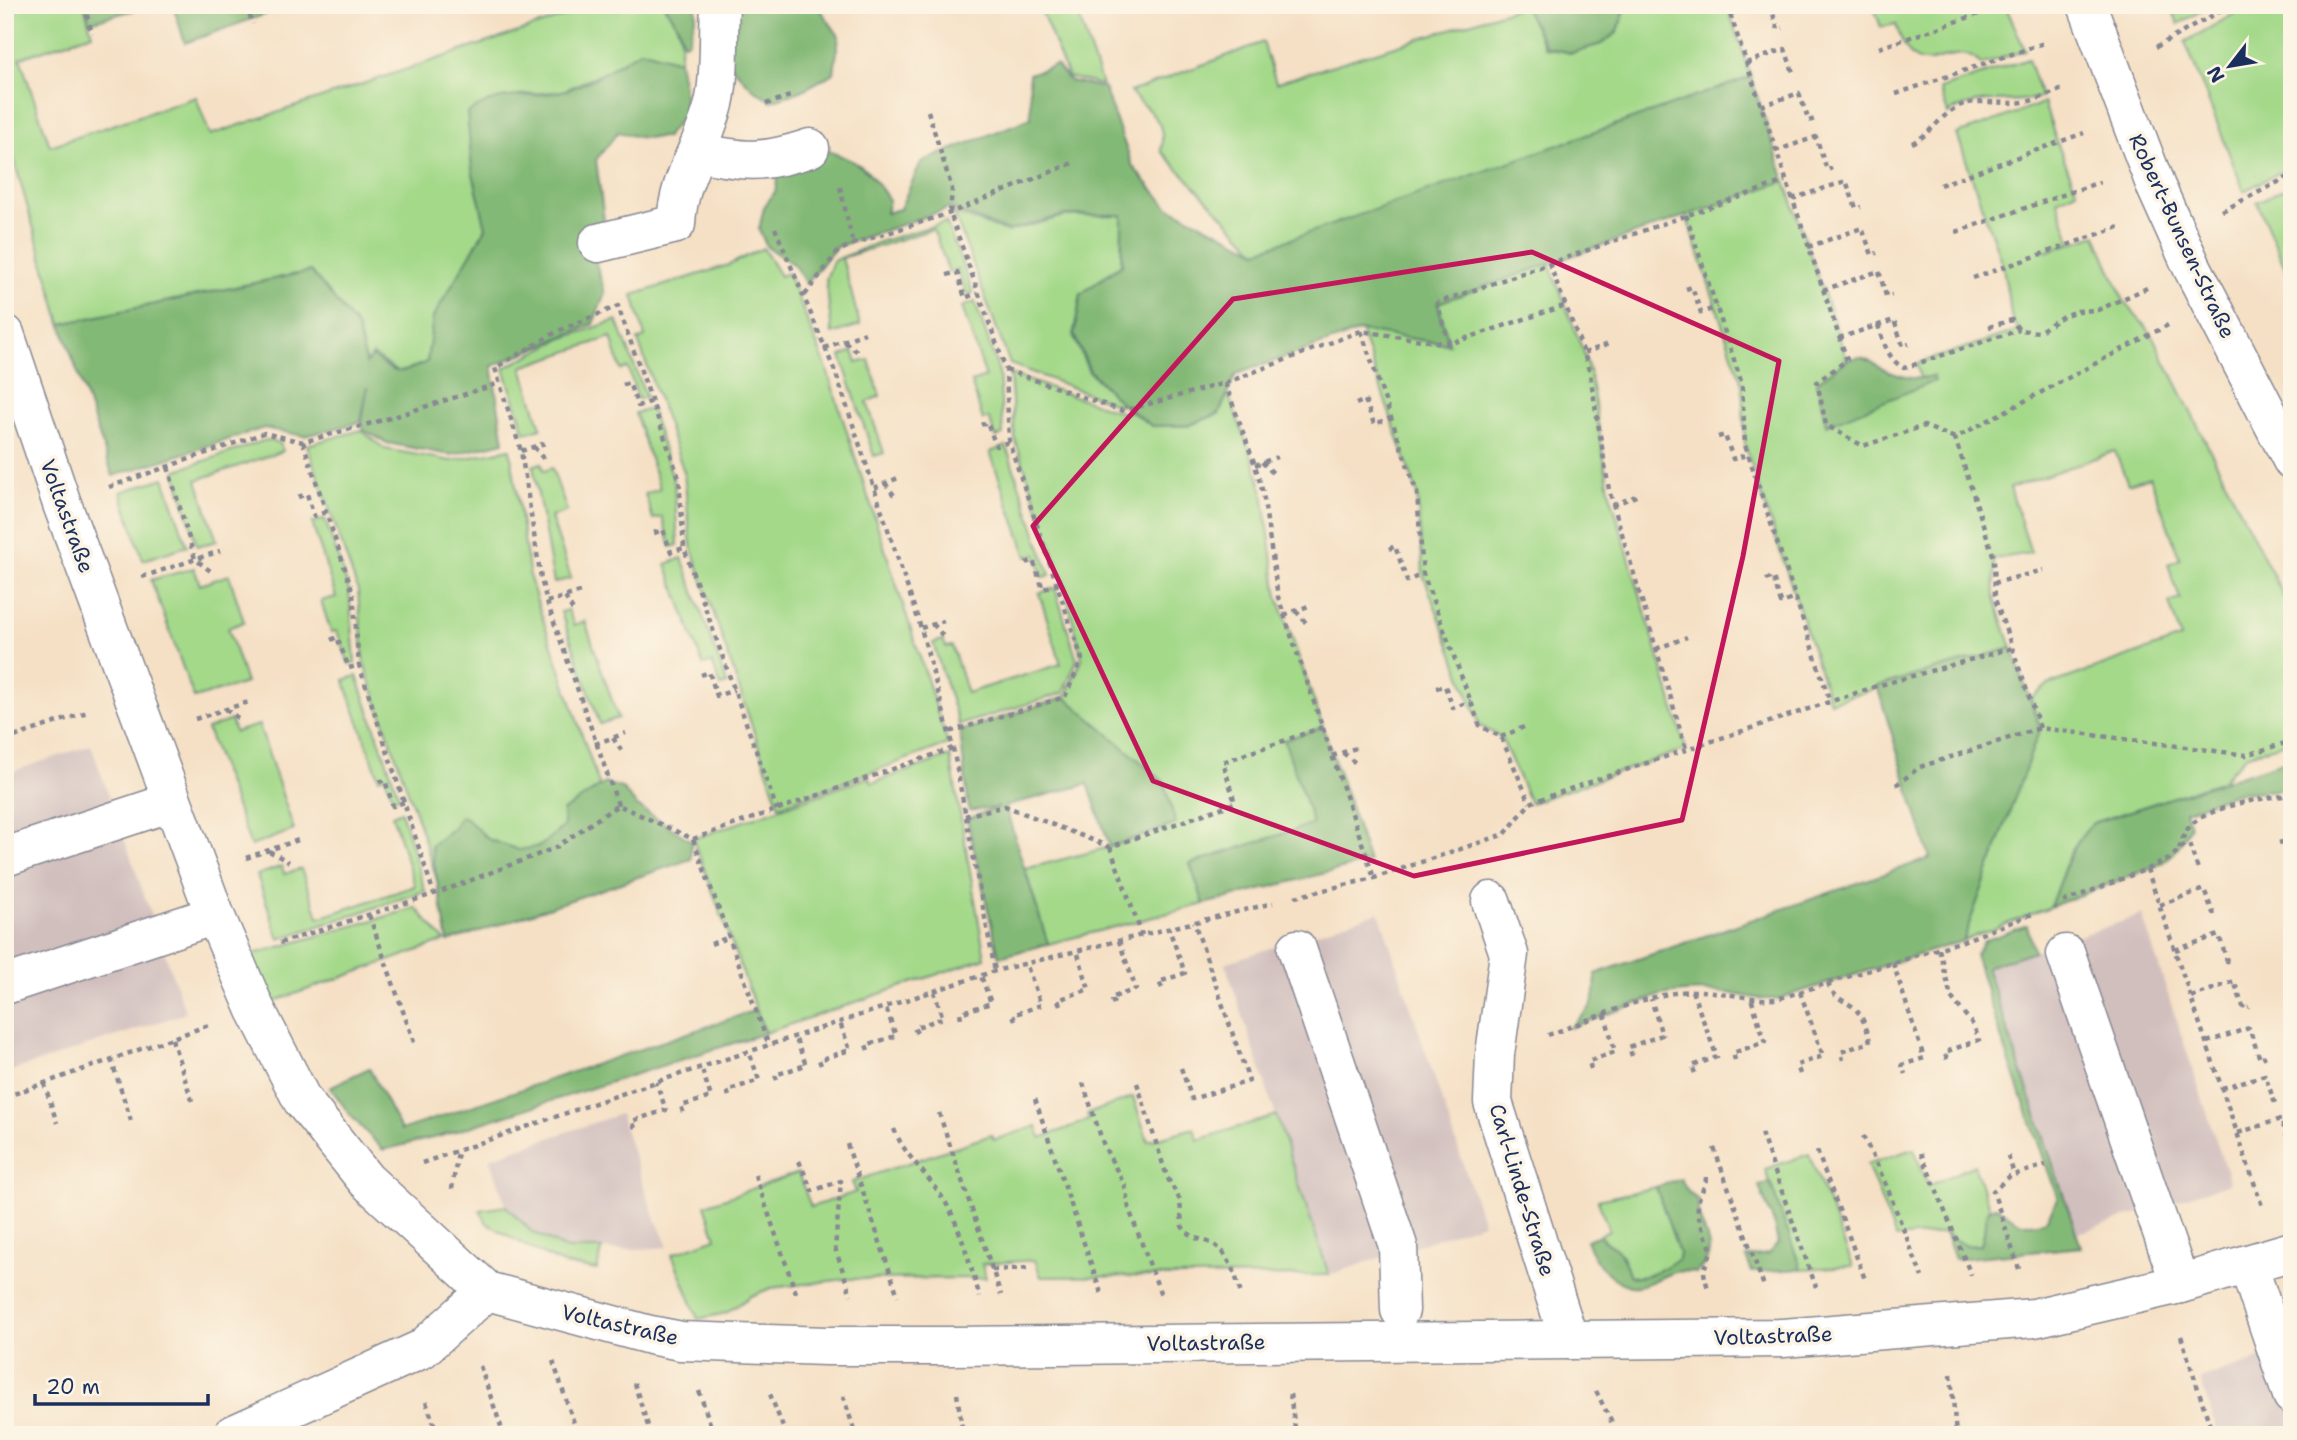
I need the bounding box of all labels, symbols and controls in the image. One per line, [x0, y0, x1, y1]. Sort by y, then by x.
north arrow [2196, 32, 2266, 102]
text: N [2201, 62, 2230, 87]
street label: Robert-Bunsen-Straße [2122, 129, 2242, 343]
street label: Voltastraße [33, 455, 101, 577]
street label: Carl-Linde-Straße [1482, 1100, 1562, 1280]
street label: Voltastraße [559, 1298, 681, 1352]
street label: Voltastraße [1713, 1320, 1833, 1352]
street label: Voltastraße [1146, 1328, 1266, 1358]
scale bar [35, 1363, 208, 1407]
text: 20 m [46, 1373, 100, 1401]

